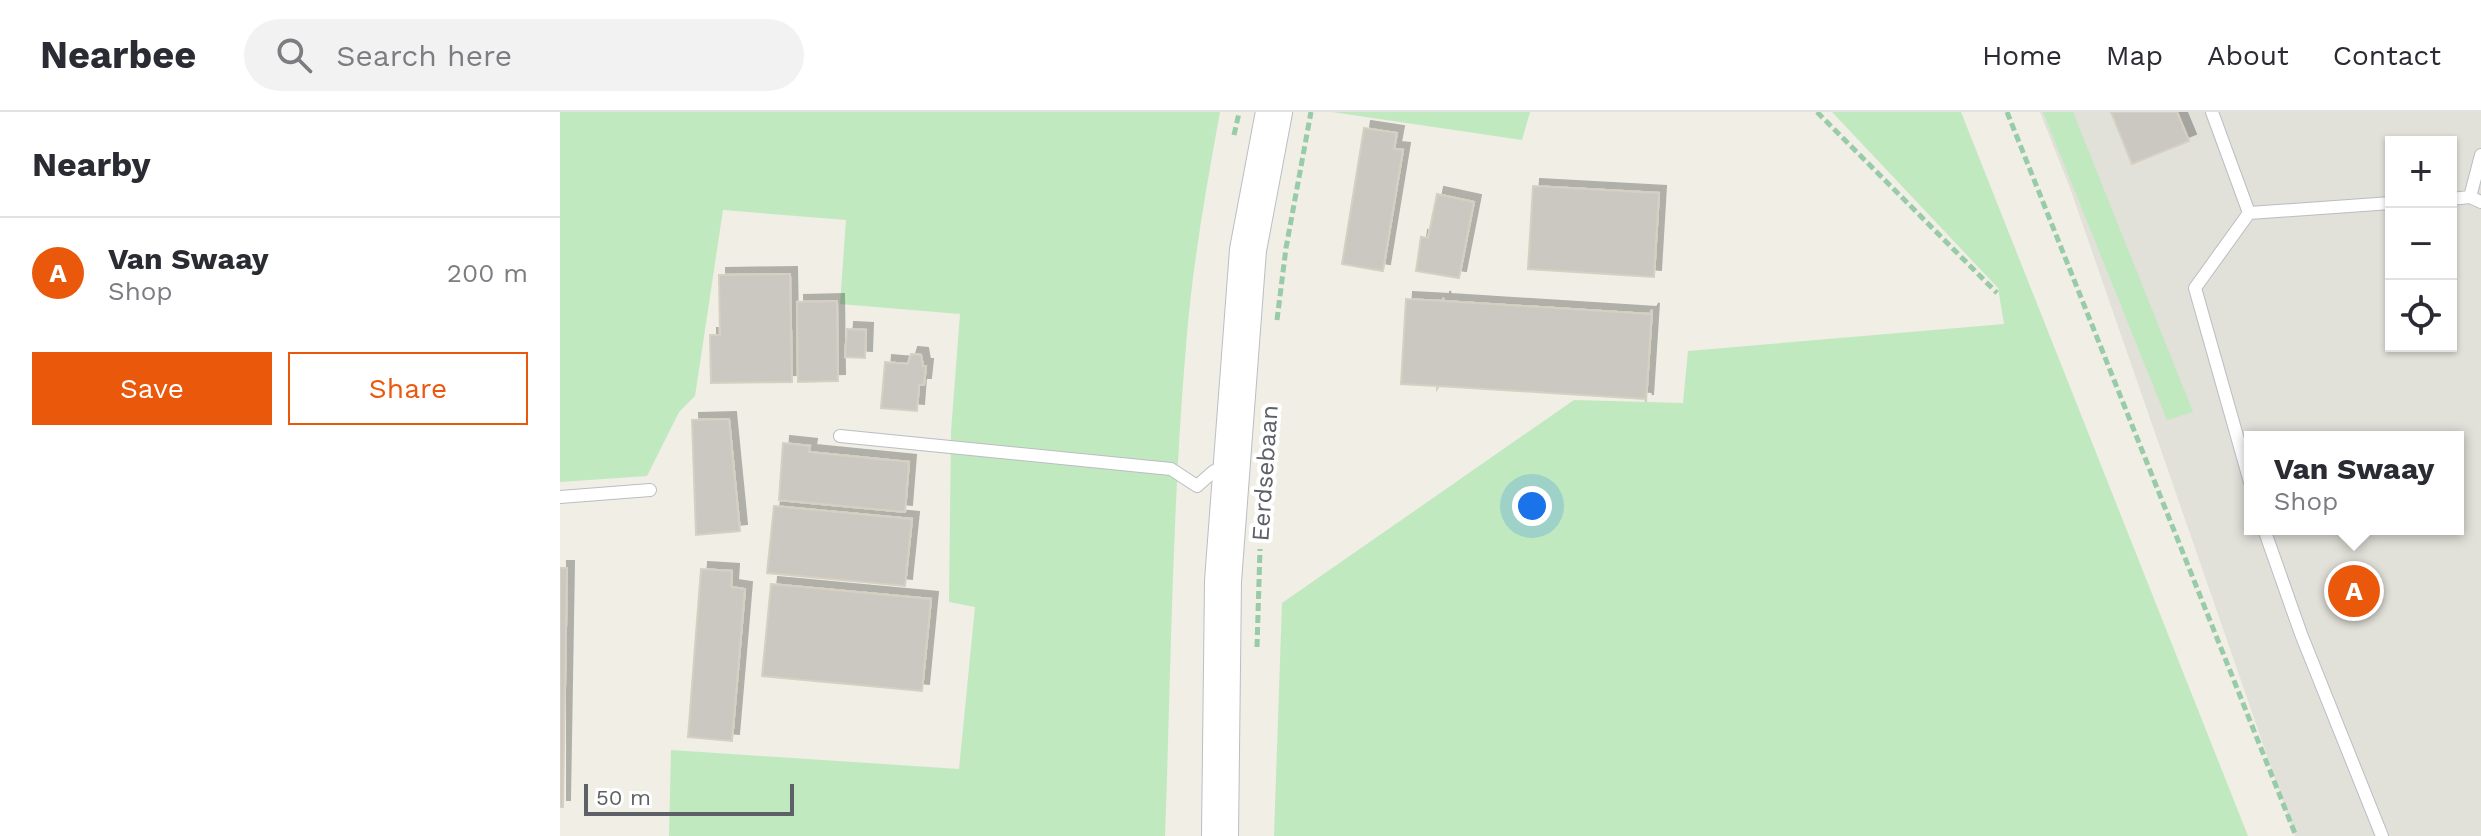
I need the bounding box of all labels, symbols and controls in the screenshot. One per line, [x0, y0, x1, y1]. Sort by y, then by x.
search box [244, 19, 804, 91]
text: Nearbee [40, 33, 196, 77]
icon: search [272, 33, 316, 77]
text: Search here [336, 38, 512, 73]
text: Home [1982, 39, 2062, 72]
text: Map [2106, 39, 2163, 72]
text: About [2207, 39, 2289, 72]
text: Contact [2333, 39, 2441, 72]
map controls [2385, 136, 2457, 352]
button: + [2385, 136, 2457, 208]
text: Nearby [32, 144, 151, 184]
button: − [2385, 208, 2457, 280]
text: Van Swaay [108, 241, 269, 276]
text: A [49, 258, 67, 288]
text: 200 m [447, 258, 528, 288]
text: Shop [108, 276, 173, 306]
button: locate [2385, 280, 2457, 352]
button: Save [32, 352, 272, 425]
button: Share [288, 352, 528, 425]
street label: Eerdsebaan [1246, 404, 1284, 542]
popup [2244, 431, 2464, 535]
text: Van Swaay [2274, 451, 2434, 486]
your location [1512, 486, 1552, 526]
text: Shop [2274, 486, 2338, 516]
pin: A [2328, 561, 2380, 621]
scale bar [584, 780, 794, 816]
text: 50 m [596, 785, 651, 810]

